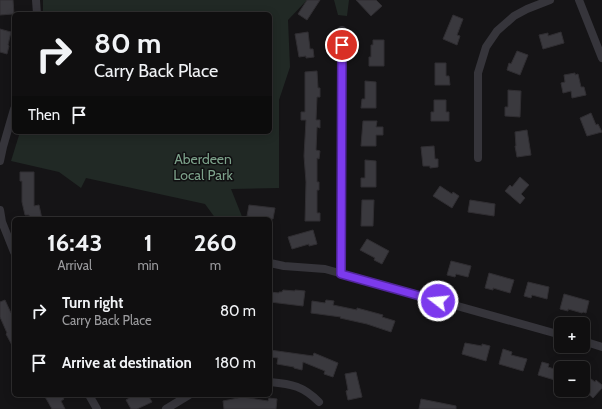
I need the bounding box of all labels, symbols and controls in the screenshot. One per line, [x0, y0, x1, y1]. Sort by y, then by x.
text: 80 m [94, 26, 161, 60]
icon: right [28, 28, 80, 80]
pin [325, 28, 359, 62]
icon: arrive [331, 34, 353, 56]
text: Carry Back Place [94, 60, 218, 82]
icon: arrive [68, 104, 90, 126]
text: Then [28, 106, 60, 124]
park label: Aberdeen Local Park [173, 150, 233, 184]
text: 16:43 [47, 228, 102, 257]
text: 1 [144, 228, 153, 257]
text: 260 [194, 228, 237, 257]
text: Arrival [57, 257, 92, 273]
text: min [137, 257, 159, 273]
text: m [210, 257, 221, 273]
position arrow [417, 280, 459, 322]
text: Turn right [62, 294, 123, 312]
icon: right [28, 300, 50, 322]
text: 80 m [220, 302, 256, 320]
text: Carry Back Place [62, 312, 152, 328]
map controls [554, 317, 590, 397]
button: + [554, 317, 590, 353]
icon: arrive [28, 352, 50, 374]
text: Arrive at destination [62, 354, 192, 372]
text: 180 m [215, 354, 256, 372]
button: − [554, 361, 590, 397]

